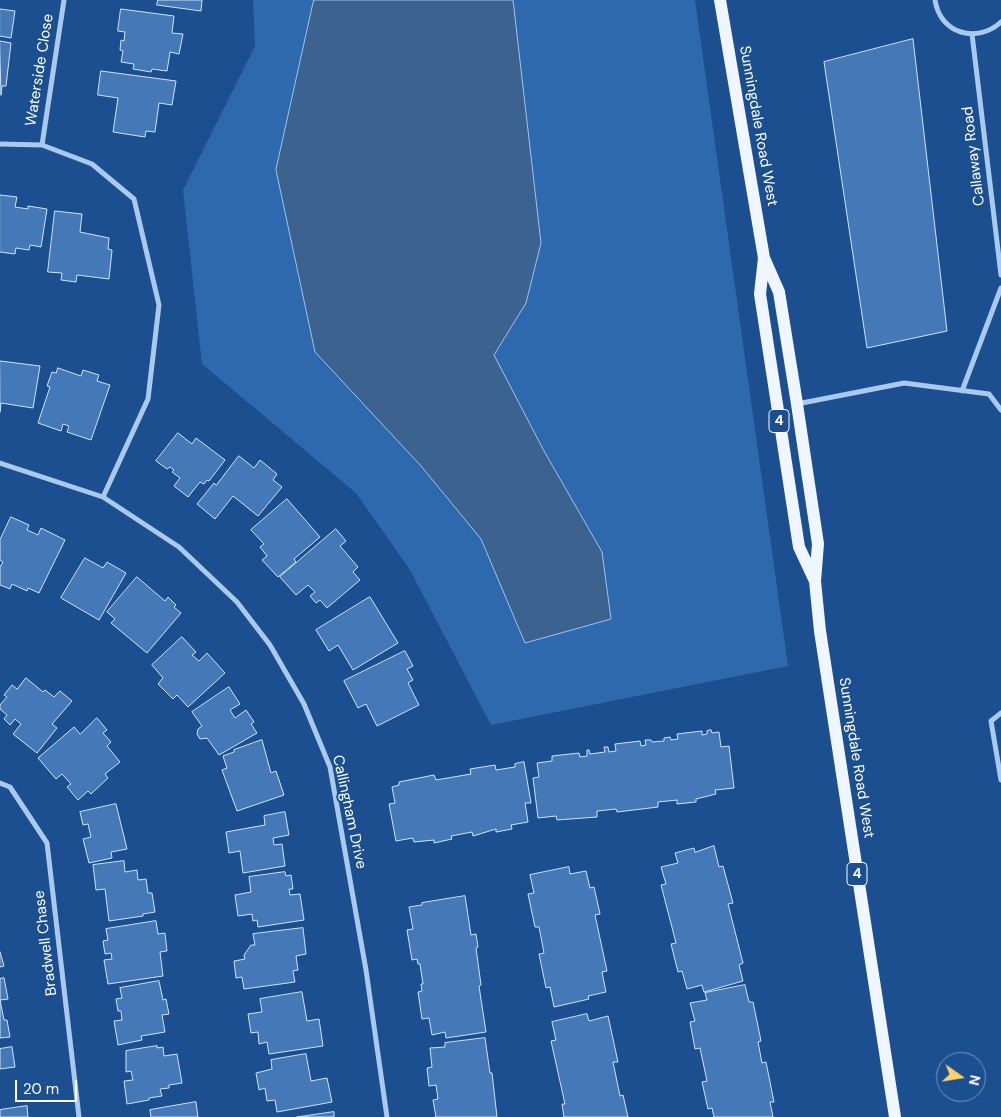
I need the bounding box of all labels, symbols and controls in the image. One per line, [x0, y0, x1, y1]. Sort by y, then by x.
street label: Waterside Close [22, 13, 58, 127]
street label: Sunningdale Road West [735, 44, 781, 208]
street label: Callaway Road [959, 105, 989, 207]
road number: 4 [769, 410, 789, 432]
street label: Sunningdale Road West [834, 676, 878, 840]
street label: Callingham Drive [328, 753, 370, 871]
road number: 4 [847, 862, 867, 886]
street label: Bradwell Chase [31, 889, 61, 997]
north arrow [936, 1052, 986, 1102]
scale bar [18, 1070, 80, 1102]
text: N [965, 1073, 985, 1087]
text: 20 m [23, 1079, 59, 1099]

